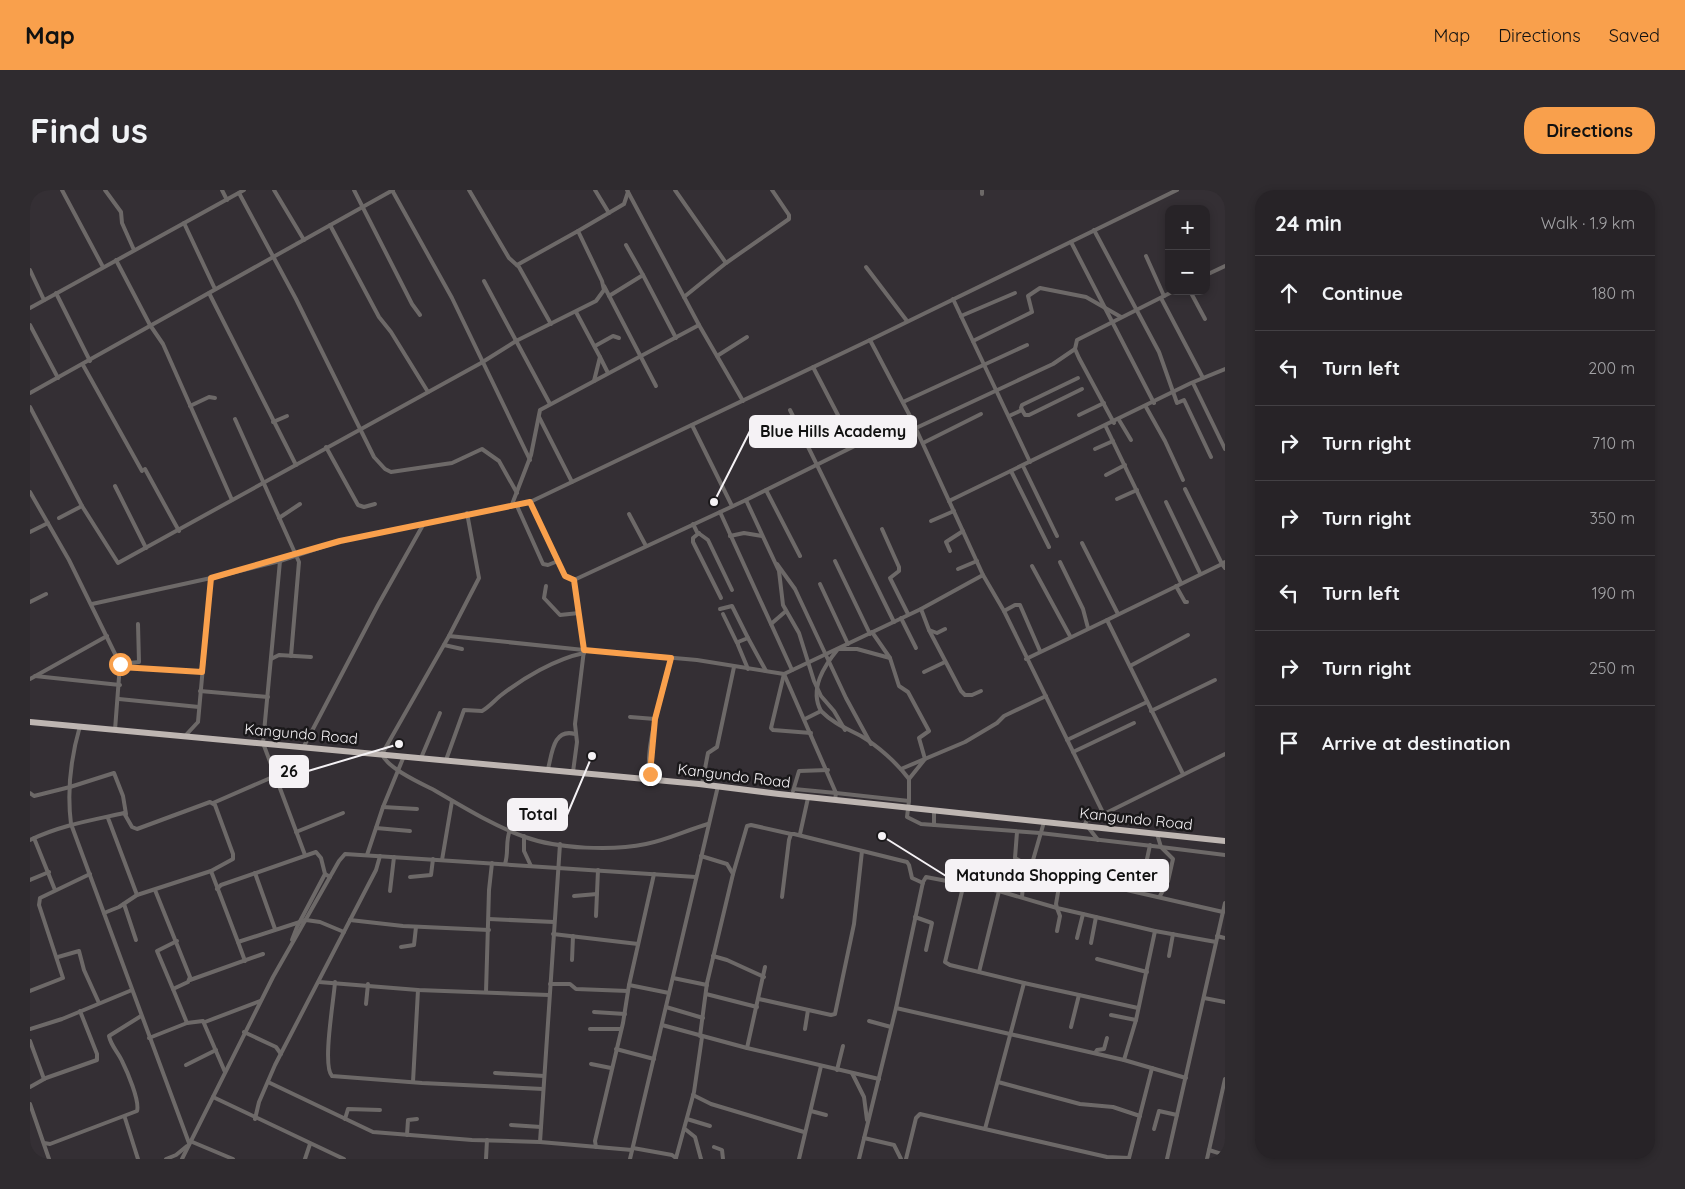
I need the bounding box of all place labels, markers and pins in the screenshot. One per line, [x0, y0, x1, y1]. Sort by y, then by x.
callout: Blue Hills Academy [750, 416, 916, 447]
callout: 26 [270, 756, 308, 787]
callout: Total [508, 799, 567, 830]
callout: Matunda Shopping Center [946, 860, 1168, 891]

